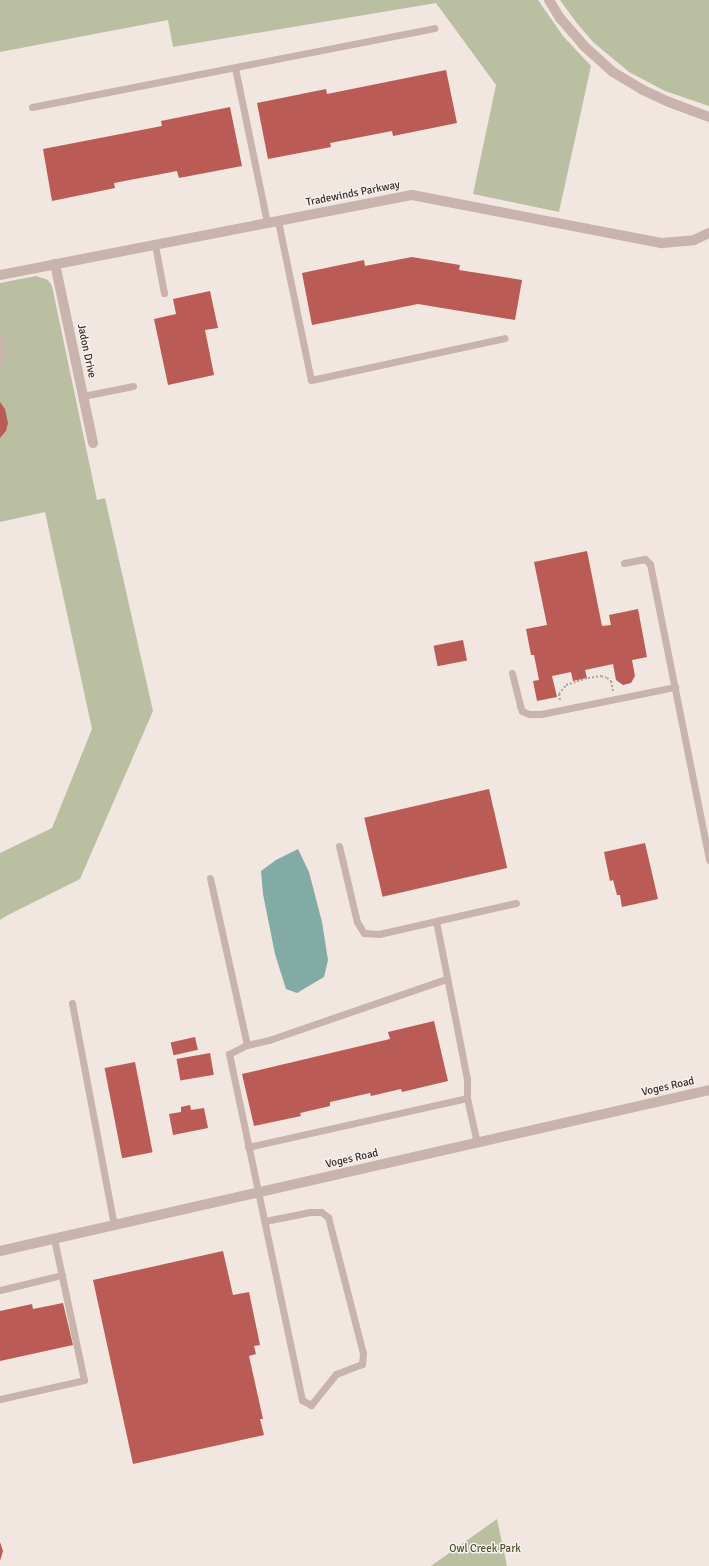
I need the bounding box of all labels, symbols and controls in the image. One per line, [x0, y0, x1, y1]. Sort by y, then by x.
street label: Tradewinds Parkway [305, 178, 401, 210]
street label: Jadon Drive [74, 323, 98, 379]
street label: Voges Road [640, 1075, 696, 1099]
street label: Voges Road [324, 1147, 380, 1171]
park label: Owl Creek Park [449, 1542, 521, 1556]

